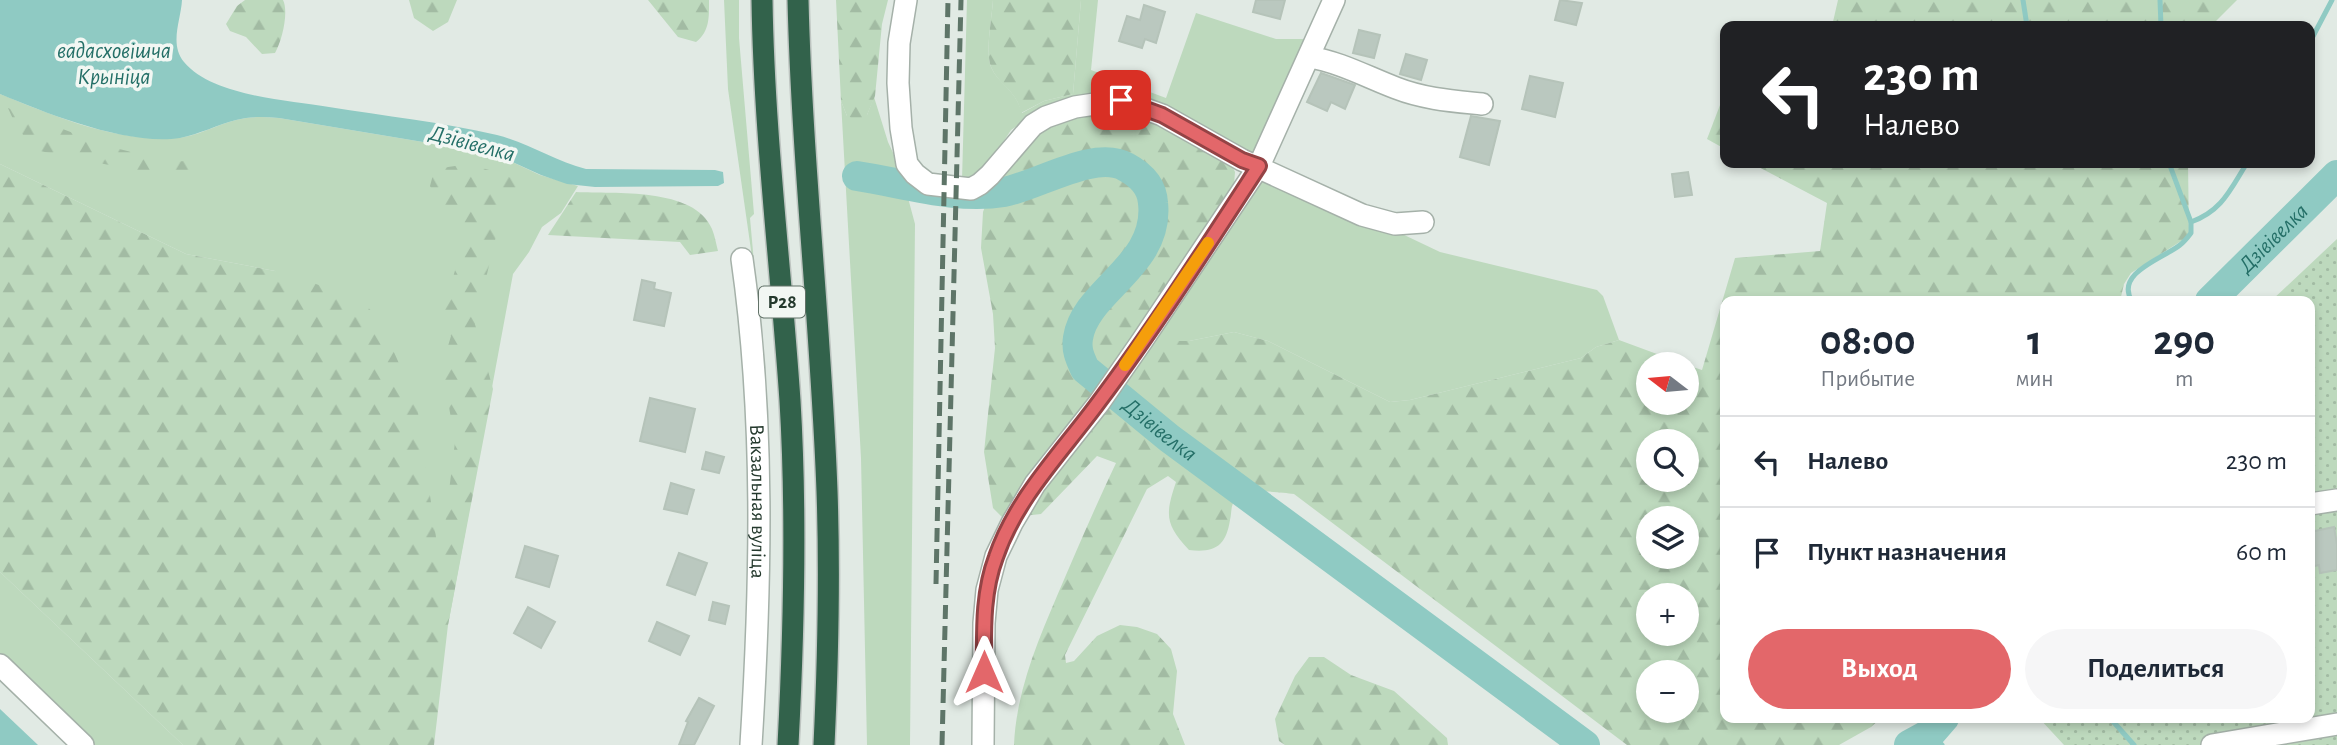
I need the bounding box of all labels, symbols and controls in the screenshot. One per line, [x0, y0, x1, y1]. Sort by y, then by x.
water label: вадасховішча Крыніца [57, 40, 171, 89]
icon: left [1748, 49, 1839, 140]
text: 230 m [1863, 51, 1980, 100]
pin [1091, 70, 1151, 130]
icon: arrive [1102, 81, 1140, 119]
text: Налево [1863, 109, 1960, 141]
water label: Дзівівелка [426, 121, 517, 166]
water label: Дзівівелка [2233, 199, 2312, 278]
road number: Р28 [759, 286, 805, 318]
text: 08:00 [1820, 320, 1916, 362]
text: 1 [2027, 320, 2042, 362]
text: 290 [2153, 320, 2215, 362]
north arrow [1636, 352, 1699, 415]
map controls [1636, 352, 1699, 723]
text: Прибытие [1820, 368, 1915, 391]
text: мин [2015, 368, 2054, 391]
text: m [2175, 368, 2193, 391]
water label: Дзівівелка [1117, 393, 1201, 466]
street label: Вакзальная вуліца [746, 423, 769, 579]
button: search [1636, 429, 1699, 492]
icon: left [1748, 443, 1786, 481]
text: Налево [1807, 448, 1888, 474]
text: 230 m [2226, 448, 2287, 474]
button: layers [1636, 506, 1699, 569]
icon: arrive [1748, 534, 1786, 572]
text: Пункт назначения [1807, 539, 2007, 565]
text: 60 m [2236, 539, 2287, 565]
button: + [1636, 583, 1699, 646]
button: Выход [1748, 629, 2011, 709]
button: Поделиться [2025, 629, 2287, 709]
position arrow [947, 635, 1021, 709]
button: − [1636, 660, 1699, 723]

